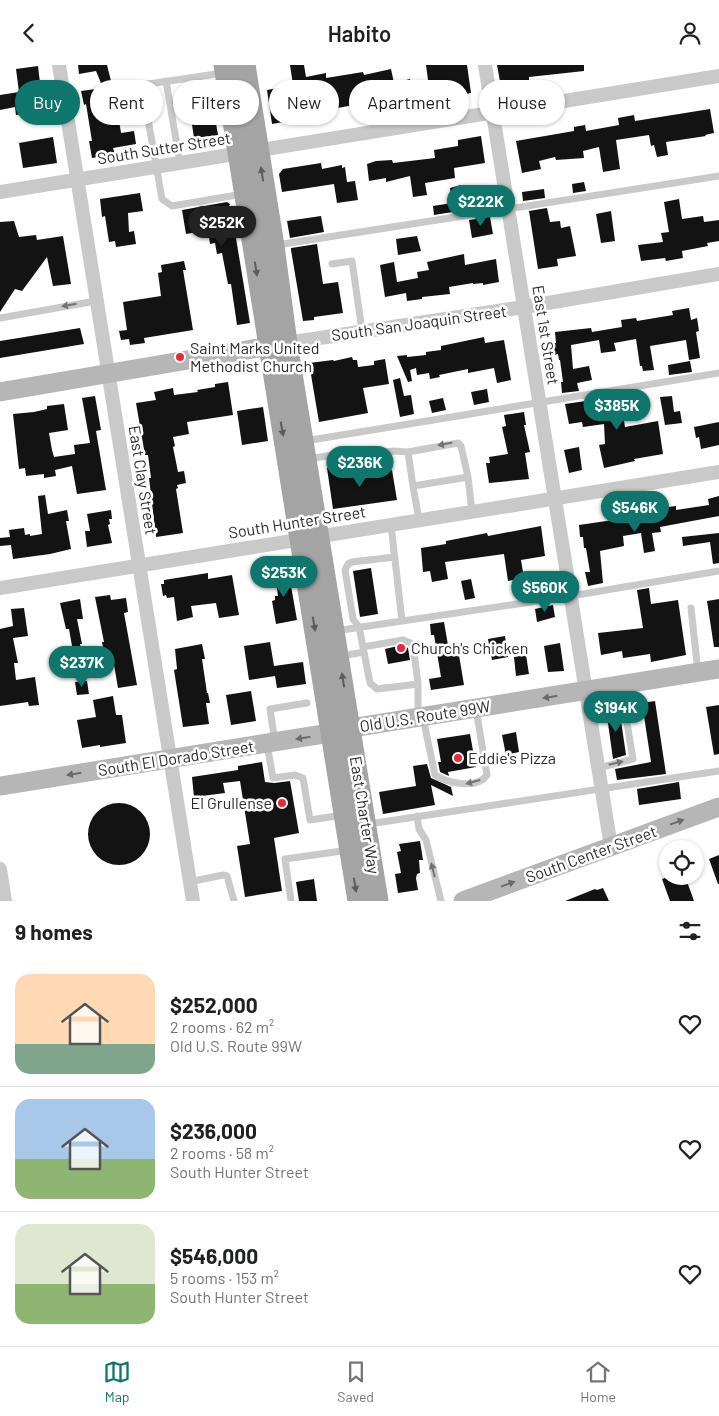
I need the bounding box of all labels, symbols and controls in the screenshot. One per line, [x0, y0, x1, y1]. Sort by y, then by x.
icon: back [15, 19, 43, 47]
icon: person [676, 19, 704, 47]
text: Habito [328, 20, 391, 46]
chip: Buy [15, 80, 80, 125]
chip: Rent [90, 80, 163, 125]
chip: Filters [173, 80, 259, 125]
chip: New [269, 80, 339, 125]
chip: Apartment [349, 80, 469, 125]
chip: House [479, 80, 565, 125]
street label: South Sutter Street [96, 128, 232, 167]
one-way arrow [258, 166, 266, 182]
pin: $222K [446, 185, 516, 227]
text: $222K [458, 191, 504, 210]
pin: $252K [187, 205, 257, 248]
text: $252K [199, 212, 245, 231]
one-way arrow [252, 261, 260, 277]
street label: East 1st Street [529, 284, 564, 386]
street label: South San Joaquin Street [330, 301, 508, 344]
one-way arrow [60, 302, 76, 310]
place label: Saint Marks United Methodist Church [190, 338, 319, 375]
marker: Saint Marks United Methodist Church [174, 351, 186, 363]
pin: $385K [582, 389, 652, 431]
text: $385K [594, 395, 640, 414]
one-way arrow [279, 421, 287, 437]
street label: East Clay Street [125, 424, 162, 536]
one-way arrow [437, 441, 453, 449]
pin: $236K [325, 445, 395, 488]
text: $236K [337, 452, 383, 471]
pin: $546K [600, 491, 670, 533]
text: $546K [612, 497, 658, 516]
street label: South Hunter Street [227, 501, 367, 542]
pin: $253K [249, 555, 319, 598]
text: $253K [261, 562, 307, 581]
pin: $560K [510, 571, 580, 613]
text: $560K [522, 577, 568, 596]
one-way arrow [310, 616, 318, 632]
place label: Church's Chicken [411, 638, 528, 657]
marker: Church's Chicken [395, 642, 407, 654]
pin: $237K [47, 645, 117, 688]
text: $237K [60, 652, 104, 671]
one-way arrow [339, 672, 347, 688]
pin: $194K [581, 691, 651, 733]
one-way arrow [542, 693, 558, 701]
street label: Old U.S. Route 99W [358, 696, 492, 735]
text: $194K [594, 697, 638, 716]
one-way arrow [295, 734, 311, 742]
street label: South El Dorado Street [97, 736, 255, 779]
place label: Eddie's Pizza [468, 748, 556, 767]
marker: Eddie's Pizza [452, 752, 464, 764]
street label: East Charter Way [347, 755, 384, 876]
one-way arrow [608, 759, 623, 767]
one-way arrow [65, 770, 81, 778]
one-way arrow [465, 778, 481, 786]
place label: El Grullense [190, 793, 272, 812]
marker: El Grullense [276, 797, 288, 809]
one-way arrow [670, 818, 685, 826]
street label: South Center Street [523, 821, 659, 886]
map controls [659, 840, 704, 885]
button: locate [659, 840, 704, 885]
one-way arrow [429, 863, 437, 878]
one-way arrow [351, 878, 359, 894]
one-way arrow [501, 880, 516, 887]
icon: filters [676, 917, 704, 945]
text: 9 homes [15, 919, 93, 944]
text: $252,000 [170, 992, 258, 1017]
icon: home [55, 994, 115, 1054]
icon: heart [676, 1010, 704, 1038]
text: 2 rooms · 62 m² [170, 1017, 274, 1036]
text: Old U.S. Route 99W [170, 1036, 302, 1055]
text: $236,000 [170, 1118, 257, 1143]
icon: home [55, 1119, 115, 1179]
icon: heart [676, 1135, 704, 1163]
text: 2 rooms · 58 m² [170, 1143, 274, 1162]
text: South Hunter Street [170, 1162, 309, 1181]
text: $546,000 [170, 1243, 258, 1268]
icon: home [55, 1244, 115, 1304]
icon: heart [676, 1260, 704, 1288]
text: 5 rooms · 153 m² [170, 1268, 279, 1287]
text: South Hunter Street [170, 1287, 309, 1306]
tab: Map [103, 1358, 131, 1405]
tab: Saved [337, 1358, 374, 1405]
tab: Home [580, 1358, 616, 1405]

